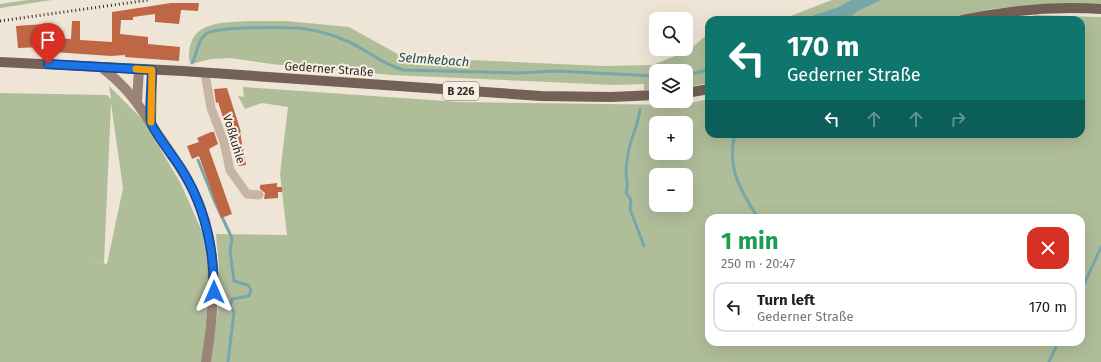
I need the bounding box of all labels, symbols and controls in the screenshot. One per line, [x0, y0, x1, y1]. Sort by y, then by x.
map controls [649, 12, 693, 212]
button: search [649, 12, 693, 56]
pin [31, 23, 65, 64]
icon: arrive [37, 29, 59, 51]
text: 170 m [787, 30, 859, 63]
icon: left [721, 32, 773, 84]
water label: Selmkebach [397, 49, 470, 69]
street label: Gederner Straße [284, 59, 374, 79]
button: layers [649, 64, 693, 108]
text: Gederner Straße [787, 64, 921, 86]
road number: B 226 [443, 82, 479, 100]
icon: left [821, 108, 843, 130]
icon: ahead [863, 108, 885, 130]
icon: ahead [905, 108, 927, 130]
icon: right [947, 108, 969, 130]
street label: Voßkuhle [220, 113, 248, 165]
button: + [649, 116, 693, 160]
button: − [649, 168, 693, 212]
text: 1 min [721, 227, 779, 255]
button: close [1027, 227, 1069, 269]
text: 250 m · 20:47 [721, 256, 795, 271]
position arrow [193, 271, 235, 313]
text: Turn left [757, 291, 815, 309]
icon: left [723, 296, 745, 318]
text: 170 m [1029, 298, 1067, 316]
text: Gederner Straße [757, 309, 854, 324]

